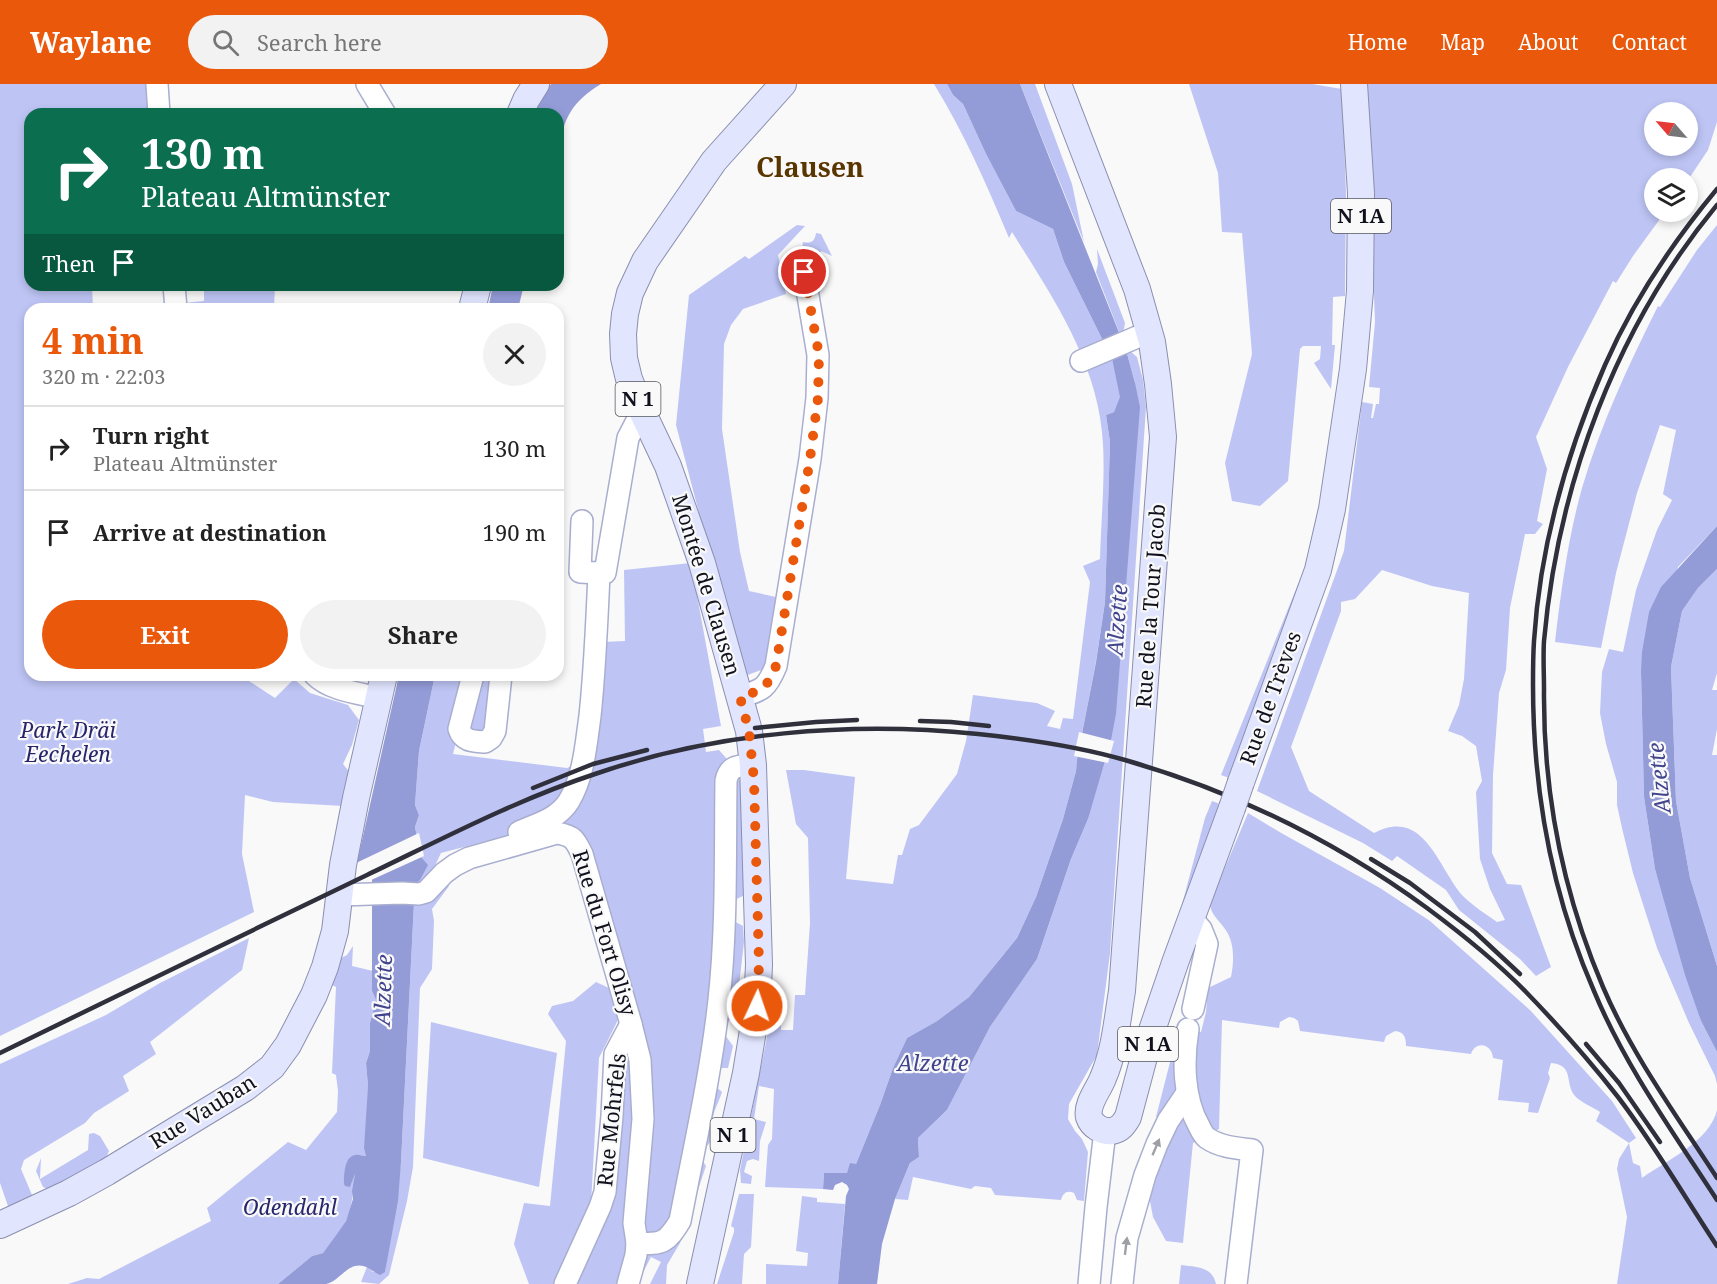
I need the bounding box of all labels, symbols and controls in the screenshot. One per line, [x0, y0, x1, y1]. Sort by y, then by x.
search box [188, 15, 608, 69]
text: Waylane [30, 23, 152, 61]
icon: search [209, 26, 242, 59]
text: Search here [257, 27, 382, 57]
text: Home [1348, 28, 1408, 56]
text: Map [1441, 28, 1485, 56]
text: About [1518, 28, 1579, 56]
text: Contact [1612, 28, 1687, 56]
north arrow [1644, 102, 1698, 156]
map controls [1644, 102, 1698, 222]
text: 130 m [141, 124, 265, 181]
icon: right [42, 132, 120, 210]
district label: Clausen [756, 148, 864, 185]
button: layers [1644, 168, 1698, 222]
text: Plateau Altmünster [141, 178, 390, 215]
road number: N 1A [1331, 199, 1391, 233]
icon: arrive [107, 246, 140, 279]
pin [778, 246, 829, 297]
text: Then [42, 248, 95, 278]
icon: arrive [787, 255, 820, 288]
text: 4 min [42, 316, 144, 365]
button: close [483, 323, 546, 386]
text: 320 m · 22:03 [42, 363, 165, 390]
road number: N 1 [616, 382, 660, 416]
text: Turn right [93, 420, 209, 450]
icon: right [42, 432, 75, 465]
text: 130 m [483, 433, 546, 463]
text: Plateau Altmünster [93, 450, 277, 477]
street label: Montée de Clausen [666, 490, 748, 679]
street label: Rue de la Tour Jacob [1129, 503, 1171, 709]
icon: arrive [42, 516, 75, 549]
text: Arrive at destination [93, 517, 327, 547]
text: 190 m [483, 517, 546, 547]
water label: Alzette [1098, 583, 1133, 659]
button: Exit [42, 600, 288, 669]
button: Share [300, 600, 546, 669]
street label: Rue de Trèves [1233, 627, 1307, 768]
park label: Park Dräi Eechelen [19, 716, 116, 768]
water label: Alzette [1639, 741, 1677, 817]
street label: Rue du Fort Olisy [566, 846, 644, 1019]
water label: Alzette [366, 954, 398, 1028]
position arrow [725, 974, 789, 1038]
road number: N 1A [1118, 1027, 1178, 1061]
water label: Alzette [895, 1047, 969, 1077]
street label: Rue Mohrfels [590, 1052, 632, 1188]
street label: Rue Vauban [144, 1067, 261, 1155]
road number: N 1 [710, 1118, 756, 1152]
one-way arrow [1151, 1138, 1161, 1156]
park label: Odendahl [243, 1193, 338, 1221]
one-way arrow [1122, 1237, 1131, 1256]

